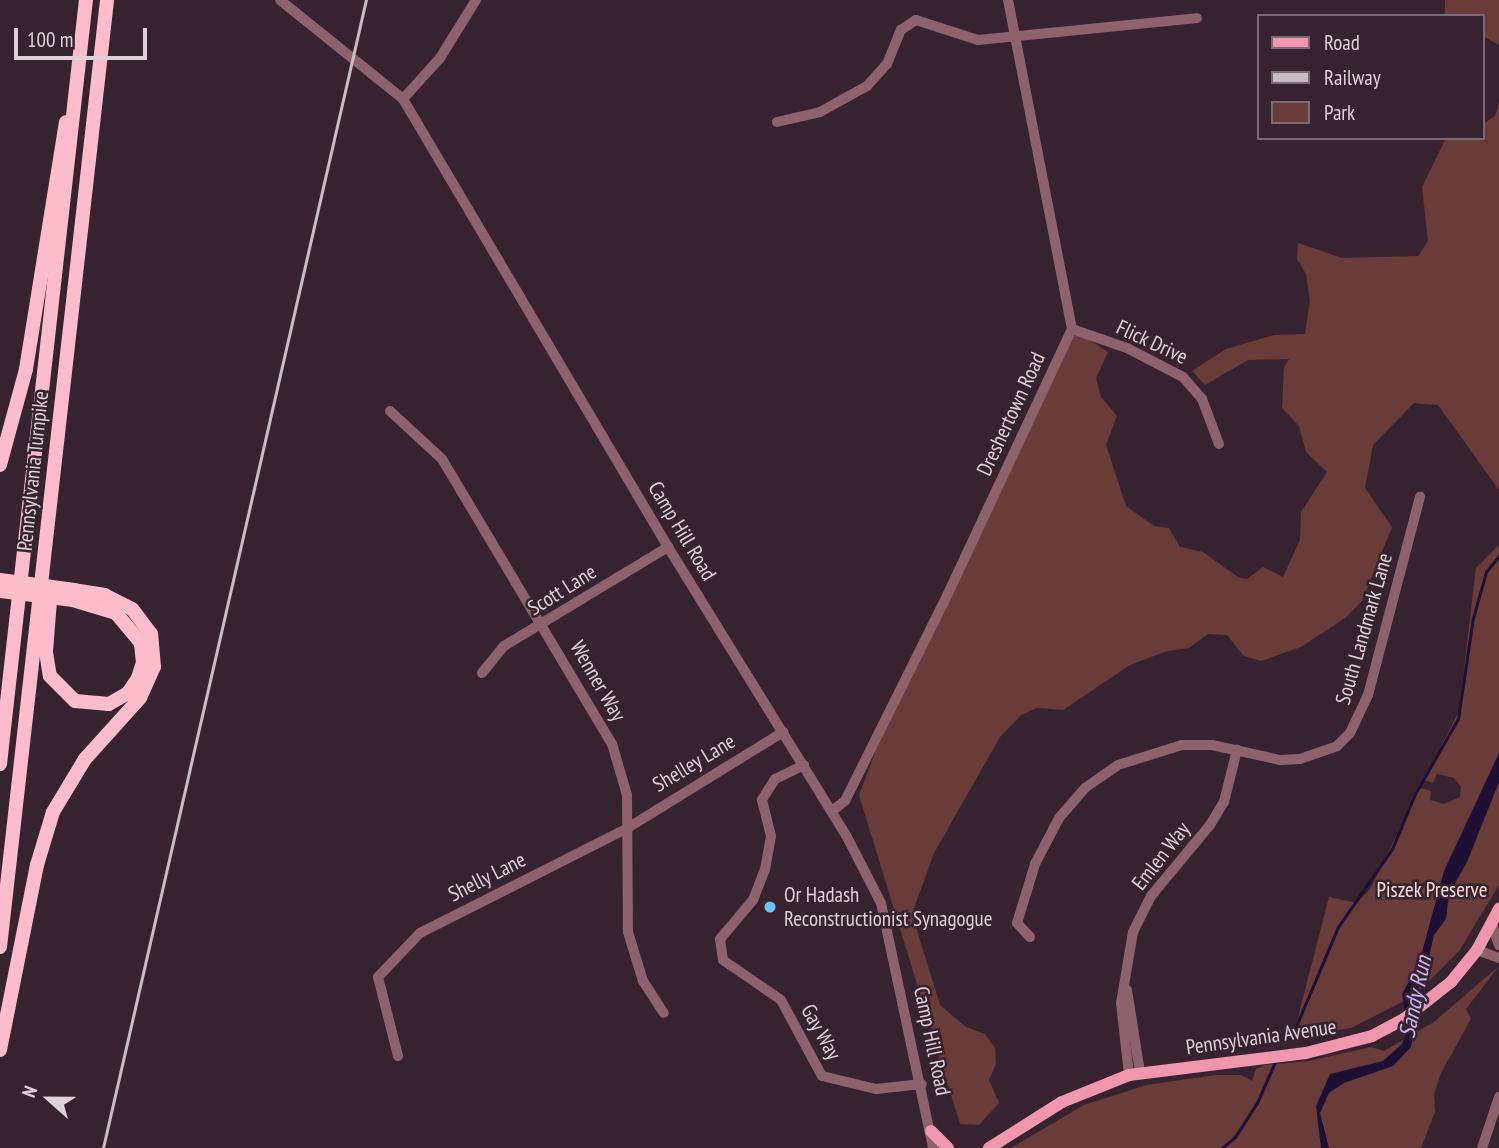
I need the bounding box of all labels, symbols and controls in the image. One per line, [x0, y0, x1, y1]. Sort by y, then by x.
scale bar [18, 14, 150, 58]
legend [1258, 14, 1485, 140]
text: 100 m [27, 26, 73, 53]
text: Road [1324, 29, 1360, 56]
text: Railway [1324, 64, 1381, 91]
text: Park [1324, 99, 1355, 126]
street label: Flick Drive [1112, 314, 1192, 370]
street label: Dreshertown Road [971, 348, 1051, 480]
street label: Pennsylvania Turnpike [12, 390, 54, 552]
street label: Camp Hill Road [643, 477, 721, 585]
street label: South Landmark Lane [1330, 550, 1398, 708]
street label: Scott Lane [523, 559, 601, 621]
street label: Wenner Way [565, 636, 631, 726]
street label: Shelley Lane [648, 728, 740, 798]
street label: Emlen Way [1127, 817, 1195, 895]
street label: Shelly Lane [444, 847, 530, 907]
park label: Piszek Preserve [1376, 877, 1488, 903]
place label: Or Hadash Reconstructionist Synagogue [784, 882, 992, 932]
marker: Or Hadash Reconstructionist Synagogue [762, 899, 778, 915]
water label: Sandy Run [1393, 953, 1437, 1041]
street label: Camp Hill Road [908, 984, 956, 1098]
street label: Gay Way [795, 999, 847, 1065]
street label: Pennsylvania Avenue [1184, 1014, 1338, 1060]
north arrow [14, 1064, 84, 1134]
text: N [16, 1082, 42, 1101]

